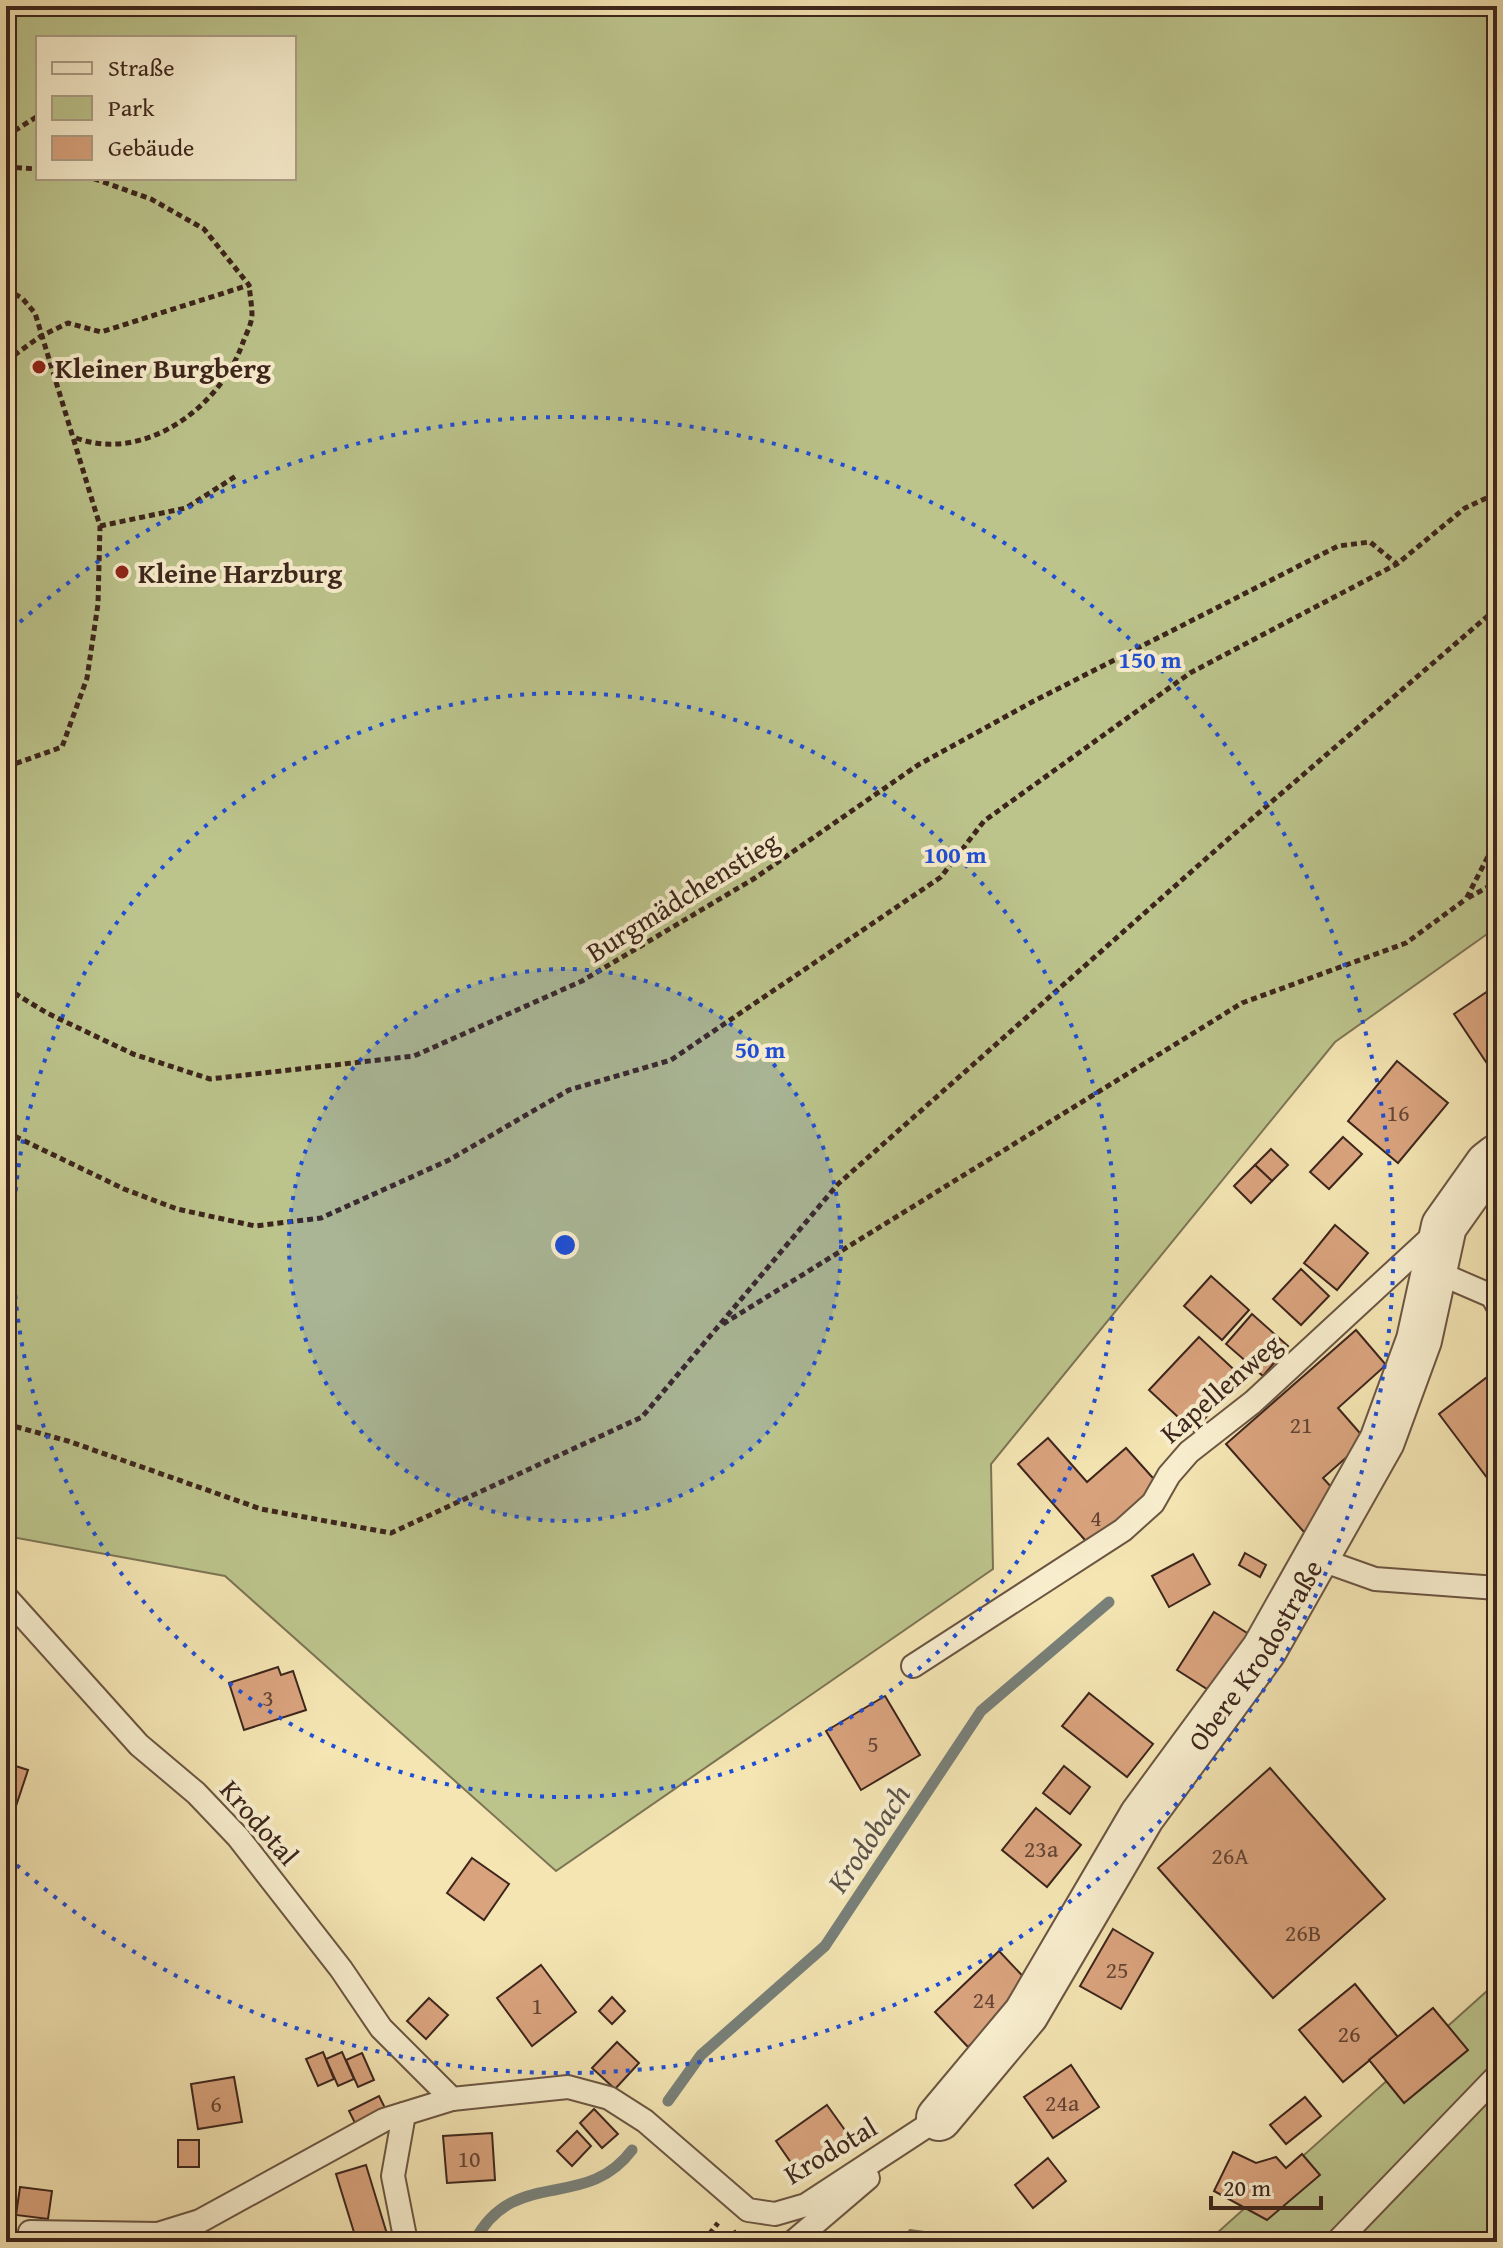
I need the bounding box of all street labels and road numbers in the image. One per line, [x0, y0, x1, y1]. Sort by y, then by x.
street label: Burgmädchenstieg [578, 820, 786, 972]
street label: Kapellenweg [1150, 1324, 1290, 1452]
street label: Obere Krodostraße [1177, 1551, 1332, 1759]
street label: Krodotal [211, 1770, 309, 1874]
street label: Krodotal [776, 2106, 884, 2194]

